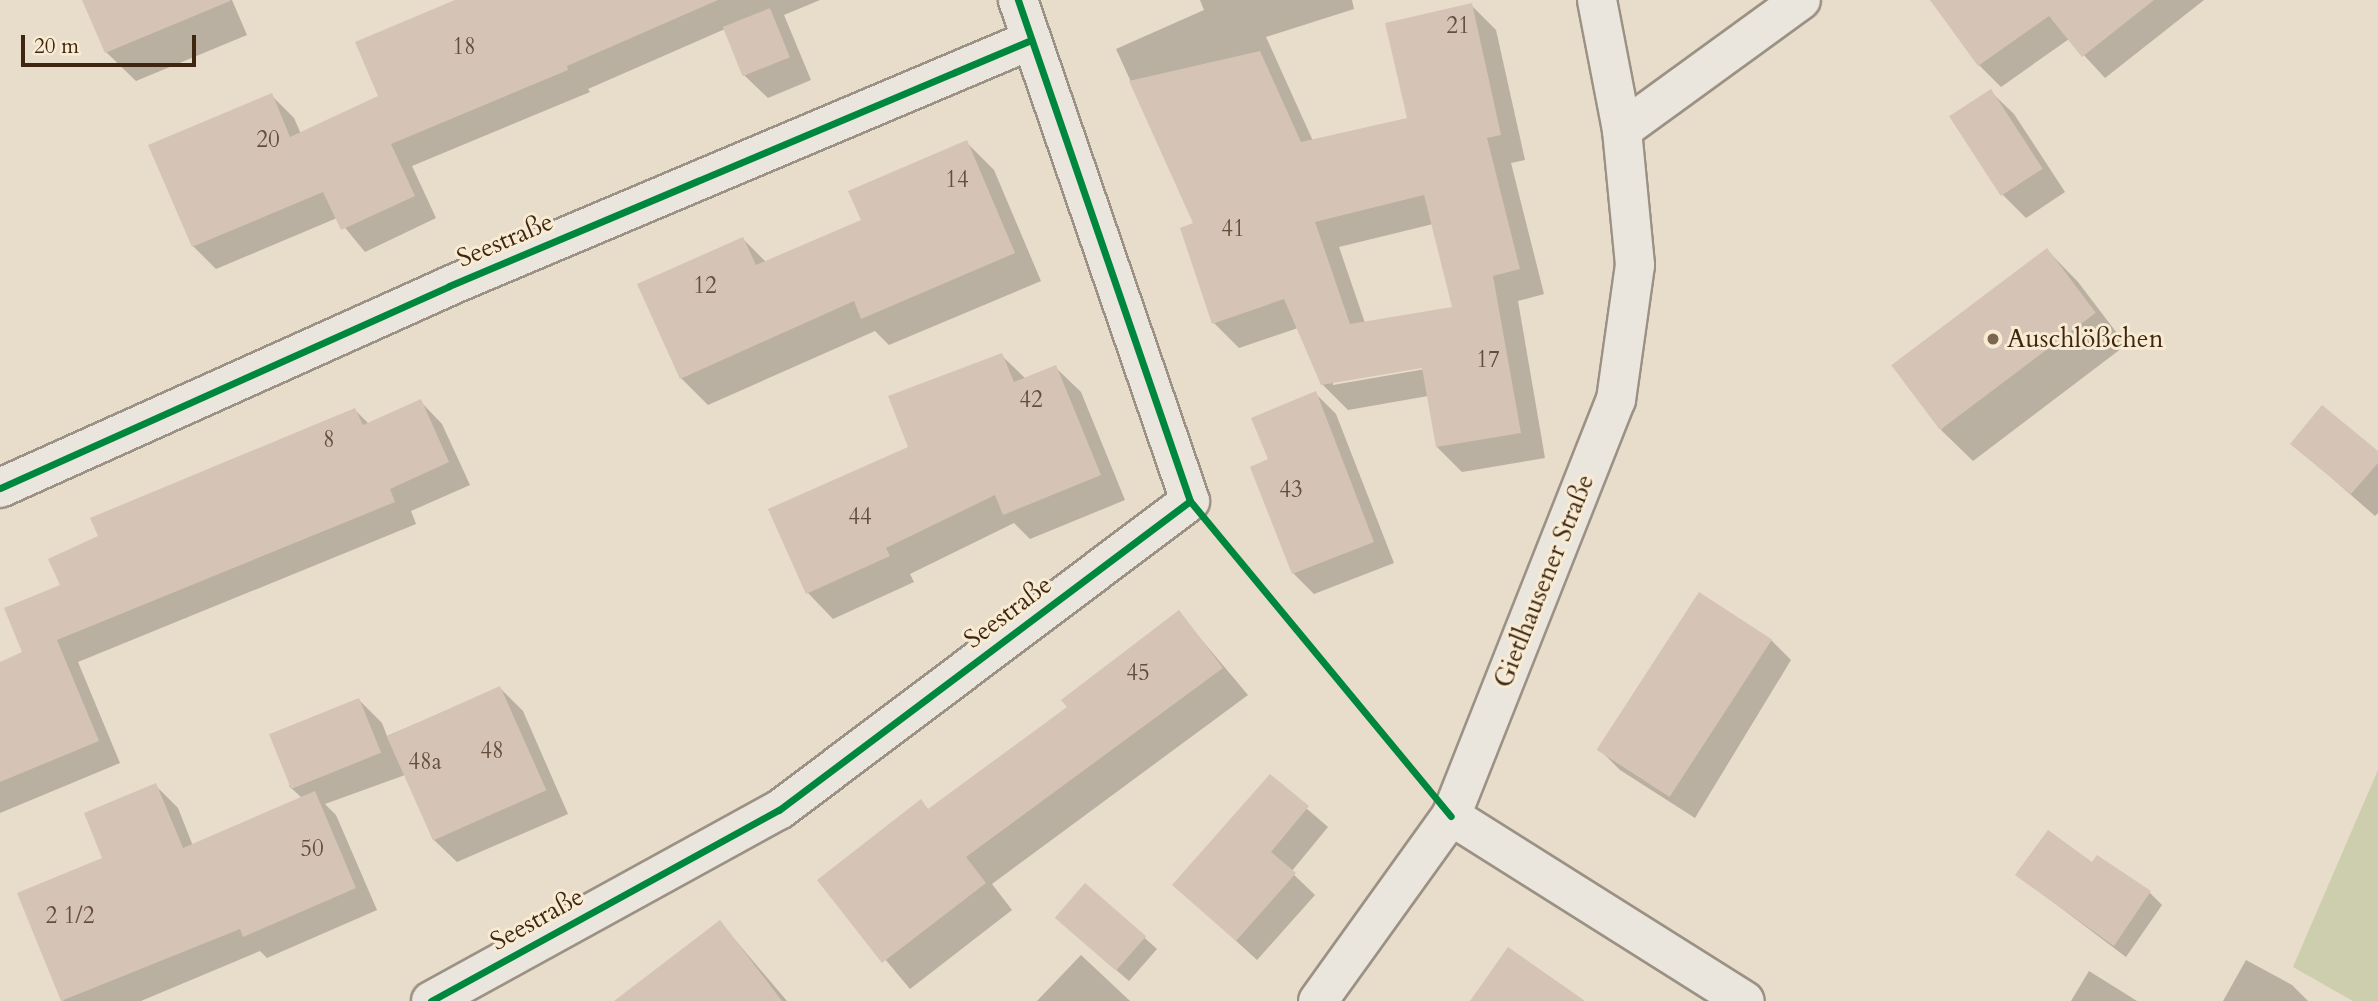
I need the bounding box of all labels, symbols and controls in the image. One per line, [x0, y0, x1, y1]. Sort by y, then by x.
house number: 21 [1446, 12, 1470, 40]
scale bar [24, 21, 200, 65]
text: 20 m [34, 32, 79, 61]
house number: 18 [452, 33, 476, 61]
house number: 20 [256, 126, 280, 154]
house number: 14 [945, 166, 969, 194]
street label: Seestraße [452, 206, 558, 274]
house number: 41 [1221, 215, 1245, 243]
house number: 12 [693, 272, 717, 300]
place label: Auschlößchen [2007, 323, 2163, 355]
marker: Auschlößchen [1985, 331, 2001, 347]
house number: 17 [1476, 346, 1500, 374]
house number: 42 [1019, 386, 1043, 414]
house number: 8 [323, 426, 335, 454]
street label: Gietlhausener Straße [1487, 470, 1601, 692]
house number: 43 [1279, 476, 1303, 504]
house number: 44 [848, 503, 872, 531]
street label: Seestraße [958, 569, 1058, 655]
house number: 45 [1126, 659, 1150, 687]
house number: 48 [480, 737, 504, 765]
house number: 48a [408, 748, 442, 776]
house number: 50 [300, 835, 324, 863]
street label: Seestraße [485, 881, 589, 957]
house number: 2 1/2 [46, 902, 94, 930]

